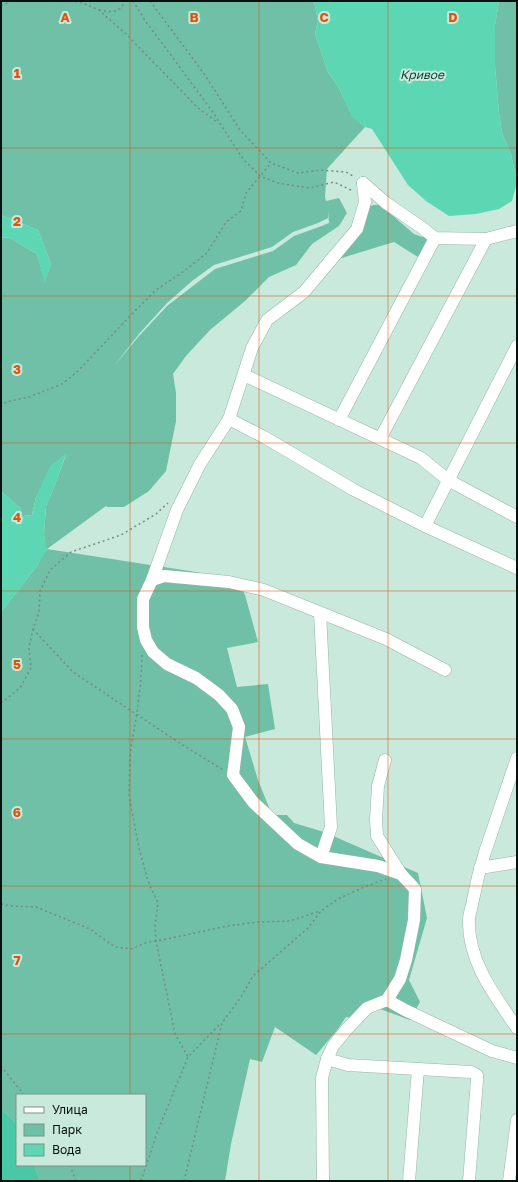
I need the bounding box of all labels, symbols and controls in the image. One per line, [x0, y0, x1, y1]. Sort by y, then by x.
text: A [60, 9, 70, 25]
text: B [189, 9, 199, 25]
text: C [319, 9, 329, 25]
text: D [448, 9, 458, 25]
text: 1 [14, 65, 21, 81]
water label: Кривое [400, 67, 445, 82]
text: 2 [13, 213, 21, 229]
text: 3 [13, 361, 21, 377]
text: 4 [13, 509, 21, 525]
text: 5 [13, 656, 21, 672]
text: 6 [13, 804, 21, 820]
text: 7 [13, 952, 21, 968]
legend [16, 1094, 146, 1166]
text: Улица [52, 1102, 88, 1117]
text: Парк [52, 1122, 82, 1137]
text: Вода [52, 1142, 81, 1157]

